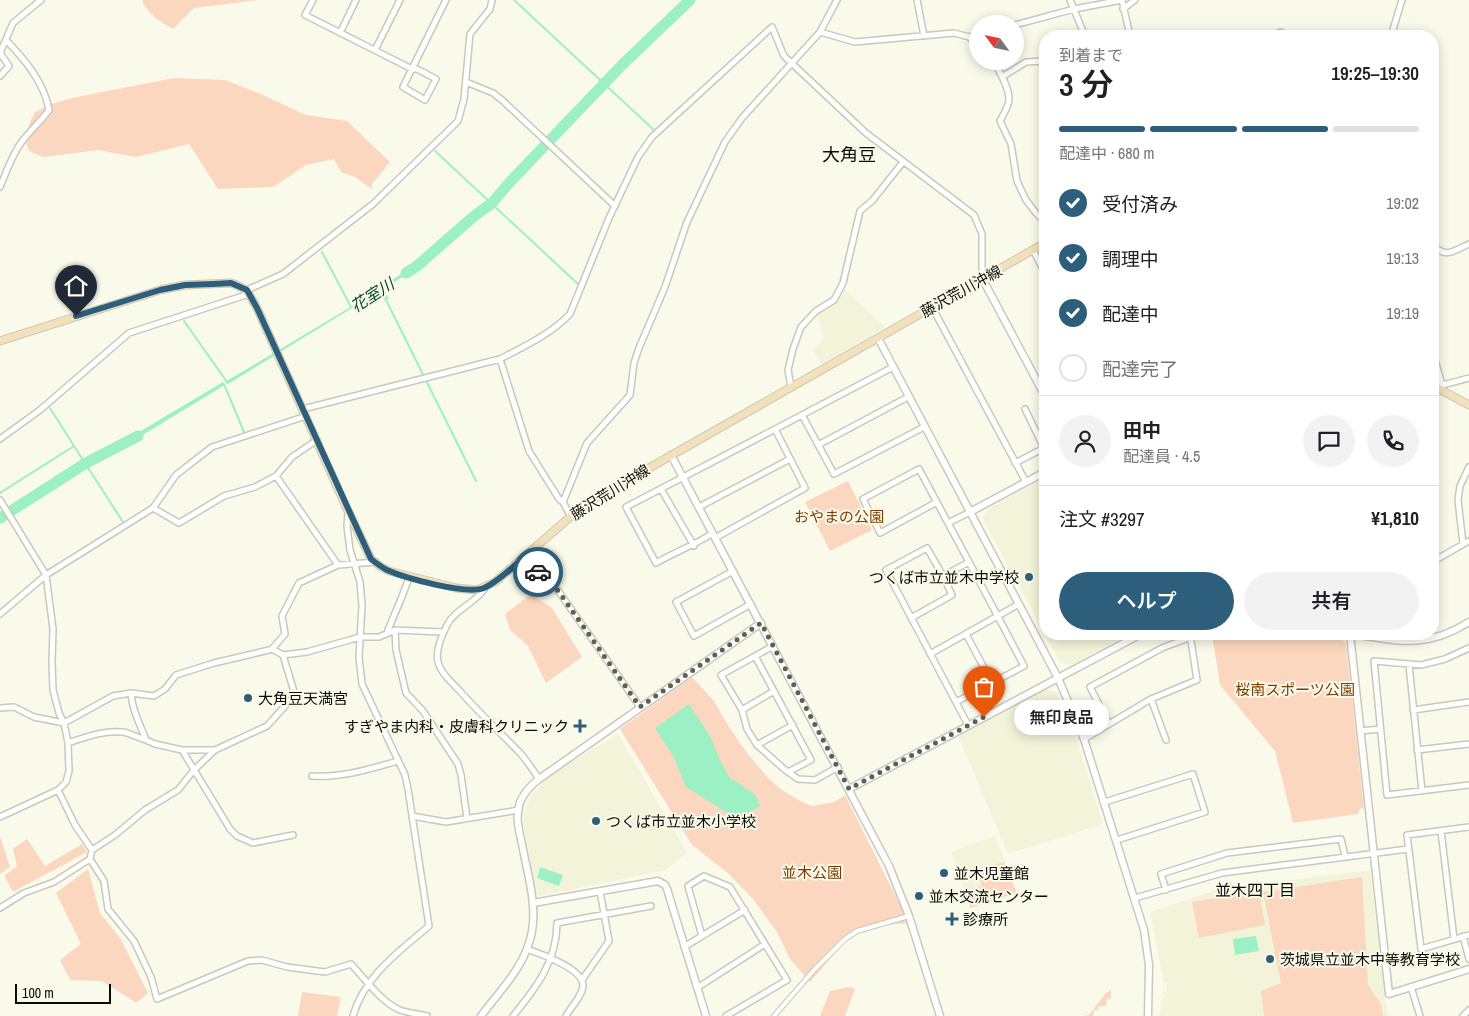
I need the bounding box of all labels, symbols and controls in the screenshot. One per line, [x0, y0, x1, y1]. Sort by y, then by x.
north arrow [969, 15, 1024, 70]
map controls [969, 15, 1024, 70]
text: 到着まで [1059, 44, 1123, 66]
text: 19:25–19:30 [1331, 60, 1419, 86]
text: 3 分 [1059, 63, 1113, 106]
district label: 大角豆 [822, 142, 876, 167]
text: 配達中 · 680 m [1059, 142, 1154, 164]
icon: check [1059, 189, 1087, 217]
text: 受付済み [1102, 191, 1178, 217]
text: 19:02 [1386, 192, 1419, 214]
icon: check [1059, 244, 1087, 272]
text: 調理中 [1102, 246, 1159, 272]
text: 19:13 [1386, 247, 1419, 269]
street label: 藤沢荒川沖線 [917, 260, 1005, 322]
pin [55, 265, 97, 316]
icon: home [62, 272, 90, 300]
water label: 花室川 [346, 272, 400, 317]
icon: check [1059, 299, 1087, 327]
text: 配達中 [1102, 301, 1159, 327]
text: 19:19 [1386, 302, 1419, 324]
text: 配達完了 [1102, 356, 1178, 382]
button: person [1059, 415, 1111, 467]
button: chat [1303, 415, 1355, 467]
button: phone [1367, 415, 1419, 467]
text: 田中 [1123, 417, 1161, 443]
text: 配達員 · 4.5 [1123, 445, 1200, 467]
street label: 藤沢荒川沖線 [566, 459, 654, 525]
text: ¥1,810 [1371, 505, 1419, 531]
park label: おやまの公園 [794, 506, 884, 527]
text: 注文 #3297 [1059, 506, 1145, 532]
courier [513, 547, 563, 597]
icon: car [524, 558, 552, 586]
place label: つくば市立並木中学校 [869, 567, 1019, 588]
marker: つくば市立並木中学校 [1023, 571, 1035, 583]
button: ヘルプ [1059, 572, 1234, 630]
button: 共有 [1244, 572, 1419, 630]
pin [963, 666, 1005, 717]
icon: bag [970, 673, 998, 701]
park label: 桜南スポーツ公園 [1235, 679, 1355, 700]
place label: 大角豆天満宮 [258, 688, 348, 709]
marker: 大角豆天満宮 [242, 692, 254, 704]
callout: 無印良品 [1014, 700, 1109, 734]
text: 無印良品 [1029, 706, 1094, 728]
place label: すぎやま内科・皮膚科クリニック [344, 716, 569, 737]
marker: すぎやま内科・皮膚科クリニック [573, 719, 587, 733]
place label: つくば市立並木小学校 [606, 811, 756, 832]
marker: つくば市立並木小学校 [590, 815, 602, 827]
park label: 並木公園 [782, 862, 842, 883]
place label: 並木児童館 [954, 863, 1029, 884]
marker: 並木児童館 [938, 867, 950, 879]
district label: 並木四丁目 [1215, 879, 1295, 901]
place label: 並木交流センター [929, 886, 1049, 907]
marker: 並木交流センター [913, 890, 925, 902]
place label: 診療所 [963, 909, 1008, 930]
marker: 診療所 [945, 912, 959, 926]
place label: 茨城県立並木中等教育学校 [1280, 949, 1460, 970]
marker: 茨城県立並木中等教育学校 [1264, 953, 1276, 965]
scale bar [15, 981, 111, 1004]
text: 100 m [22, 984, 54, 1002]

